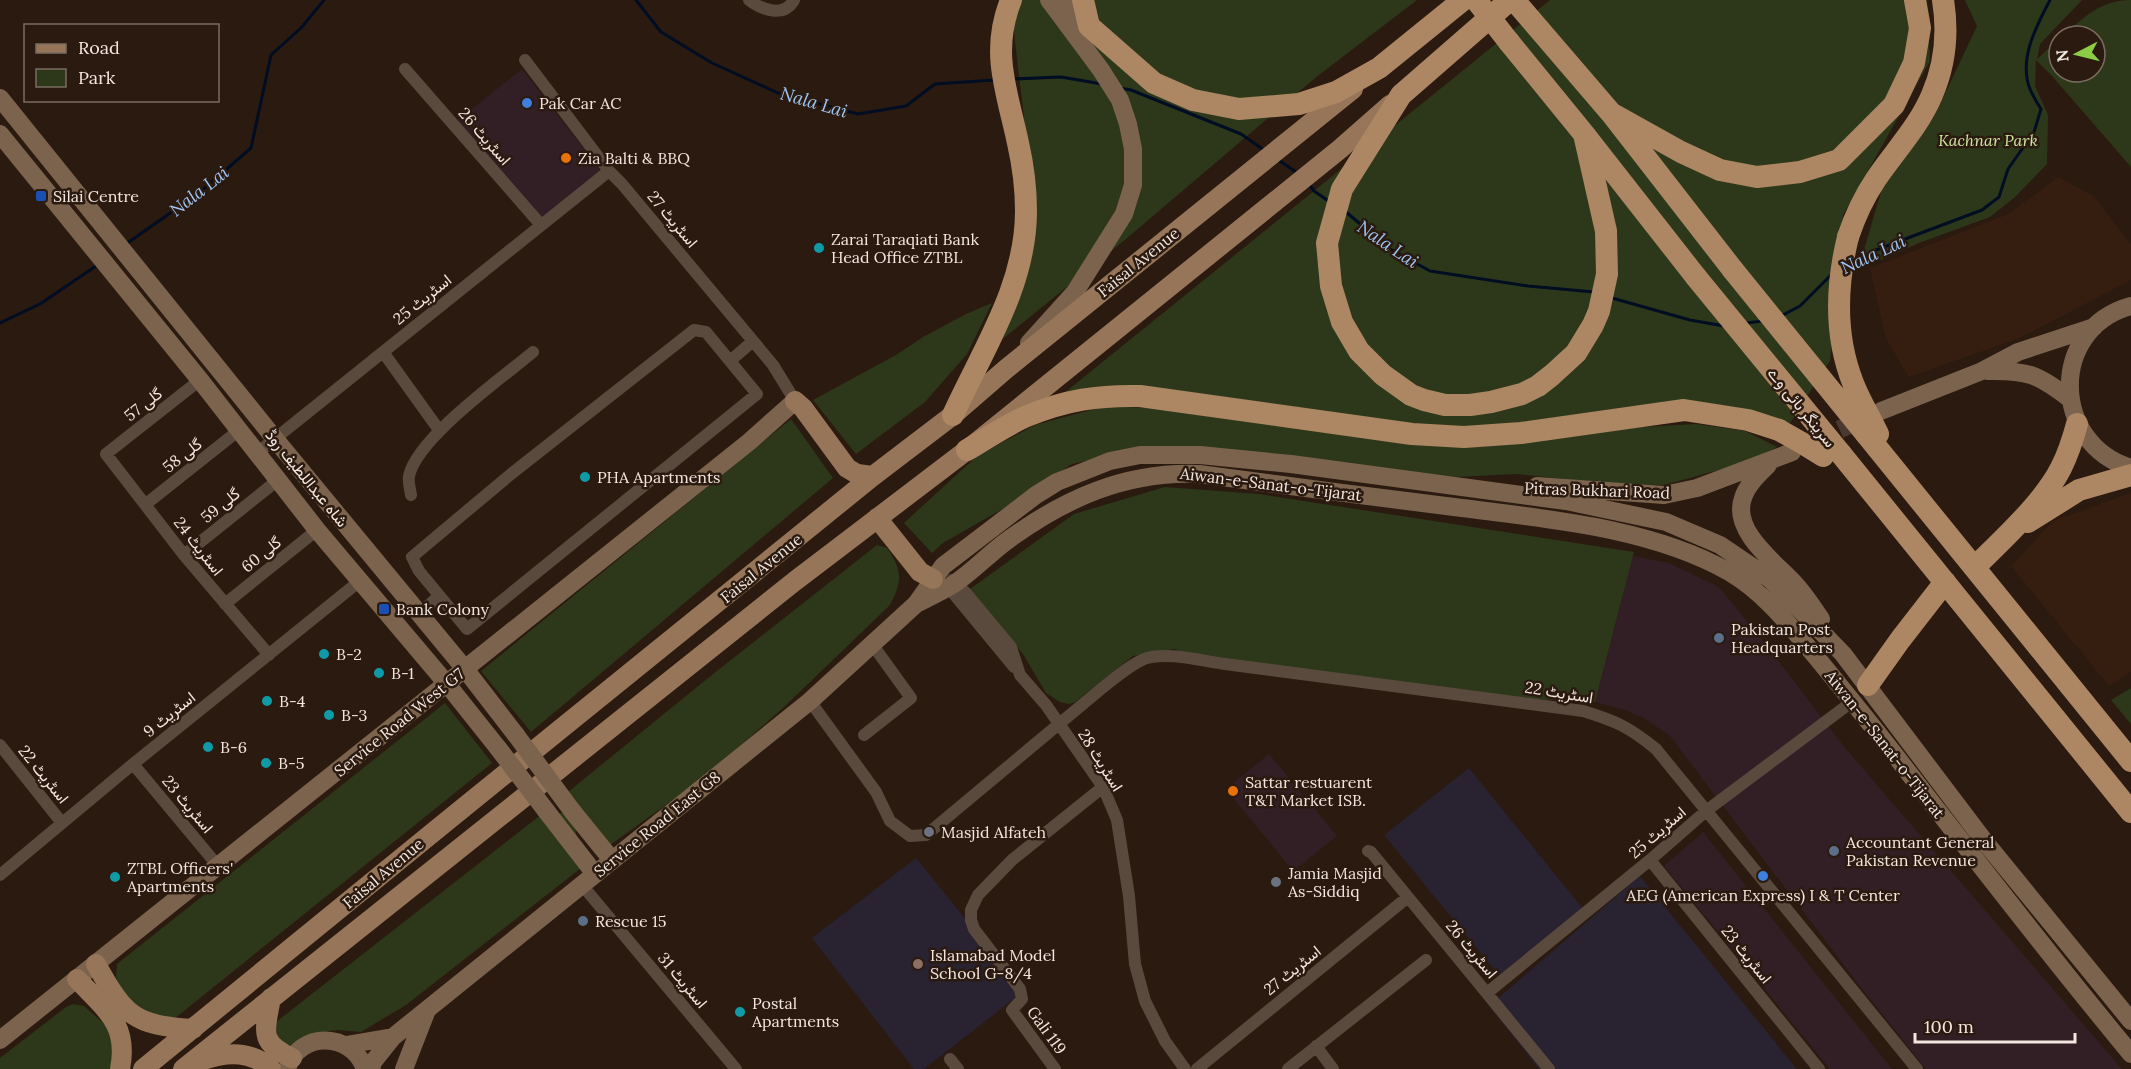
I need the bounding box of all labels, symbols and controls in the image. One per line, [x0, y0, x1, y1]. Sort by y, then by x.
legend [24, 24, 219, 102]
north arrow [2047, 24, 2107, 84]
text: Road [78, 36, 120, 59]
text: N [2051, 48, 2073, 63]
text: Park [78, 66, 116, 89]
water label: Nala Lai [778, 81, 851, 123]
place label: Pak Car AC [539, 93, 621, 113]
marker: Pak Car AC [520, 96, 534, 110]
street label: اسٹریٹ 26 [454, 103, 515, 170]
park label: Kachnar Park [1938, 130, 2038, 150]
place label: Zia Balti & BBQ [578, 148, 690, 168]
marker: Zia Balti & BBQ [559, 151, 573, 165]
water label: Nala Lai [165, 161, 233, 221]
place label: Silai Centre [53, 186, 139, 206]
street label: اسٹریٹ 27 [643, 187, 702, 252]
marker: Silai Centre [34, 189, 48, 203]
water label: Nala Lai [1353, 215, 1423, 273]
street label: Faisal Avenue [1093, 223, 1183, 301]
place label: Zarai Taraqiati Bank Head Office ZTBL [831, 229, 980, 267]
water label: Nala Lai [1837, 229, 1909, 279]
marker: Zarai Taraqiati Bank Head Office ZTBL [812, 241, 826, 255]
street label: اسٹریٹ 25 [389, 269, 456, 329]
street label: سرینگر ہائی وے [1763, 363, 1840, 452]
street label: گلی 57 [120, 383, 167, 426]
street label: شاہ عبداللطیف روڈ [261, 425, 353, 532]
street label: گلی 58 [158, 433, 206, 477]
street label: Aiwan-e-Sanat-o-Tijarat [1178, 463, 1364, 505]
place label: PHA Apartments [597, 467, 721, 487]
marker: PHA Apartments [578, 470, 592, 484]
street label: Pitras Bukhari Road [1524, 477, 1671, 503]
street label: گلی 59 [196, 483, 244, 528]
street label: اسٹریٹ 24 [169, 513, 228, 580]
street label: Faisal Avenue [716, 529, 806, 607]
street label: گلی 60 [237, 532, 286, 577]
place label: Bank Colony [396, 599, 490, 619]
marker: Bank Colony [377, 602, 391, 616]
place label: Pakistan Post Headquarters [1731, 619, 1833, 657]
marker: Pakistan Post Headquarters [1712, 631, 1726, 645]
place label: B-2 [336, 644, 362, 664]
marker: B-2 [317, 647, 331, 661]
street label: Service Road West G7 [330, 663, 468, 781]
place label: B-1 [391, 663, 414, 683]
street label: Aiwan-e-Sanat-o-Tijarat [1820, 665, 1950, 823]
marker: B-1 [372, 666, 386, 680]
street label: اسٹریٹ 22 [1523, 677, 1595, 708]
street label: اسٹریٹ 9 [139, 687, 200, 742]
place label: B-4 [279, 691, 306, 711]
marker: B-4 [260, 694, 274, 708]
place label: B-3 [341, 705, 367, 725]
marker: B-3 [322, 708, 336, 722]
street label: اسٹریٹ 28 [1073, 725, 1128, 795]
place label: B-6 [220, 737, 247, 757]
marker: B-6 [201, 740, 215, 754]
street label: اسٹریٹ 22 [14, 741, 74, 808]
place label: B-5 [278, 753, 305, 773]
marker: B-5 [259, 756, 273, 770]
street label: Service Road East G8 [590, 767, 724, 881]
street label: اسٹریٹ 23 [157, 771, 218, 838]
place label: Sattar restuarent T&T Market ISB. [1245, 772, 1373, 810]
marker: Sattar restuarent T&T Market ISB. [1226, 784, 1240, 798]
street label: اسٹریٹ 25 [1624, 802, 1690, 863]
place label: Masjid Alfateh [941, 822, 1047, 842]
marker: Masjid Alfateh [922, 825, 936, 839]
place label: Accountant General Pakistan Revenue [1845, 832, 1994, 870]
street label: Faisal Avenue [338, 833, 428, 913]
marker: Accountant General Pakistan Revenue [1827, 844, 1841, 858]
place label: ZTBL Officers' Apartments [126, 858, 233, 896]
place label: Jamia Masjid As-Siddiq [1287, 863, 1382, 901]
marker: AEG (American Express) I & T Center [1756, 869, 1770, 883]
marker: ZTBL Officers' Apartments [108, 870, 122, 884]
marker: Jamia Masjid As-Siddiq [1269, 875, 1283, 889]
place label: AEG (American Express) I & T Center [1625, 885, 1900, 906]
place label: Rescue 15 [595, 911, 667, 931]
marker: Rescue 15 [576, 914, 590, 928]
street label: اسٹریٹ 26 [1441, 916, 1502, 983]
street label: اسٹریٹ 23 [1717, 921, 1777, 988]
street label: اسٹریٹ 27 [1259, 941, 1325, 1000]
place label: Islamabad Model School G-8/4 [930, 945, 1056, 984]
street label: اسٹریٹ 31 [653, 948, 712, 1013]
marker: Islamabad Model School G-8/4 [911, 957, 925, 971]
place label: Postal Apartments [751, 993, 839, 1031]
street label: Gali 119 [1023, 1002, 1071, 1058]
marker: Postal Apartments [733, 1005, 747, 1019]
scale bar [1915, 1006, 2076, 1044]
text: 100 m [1924, 1015, 1974, 1038]

